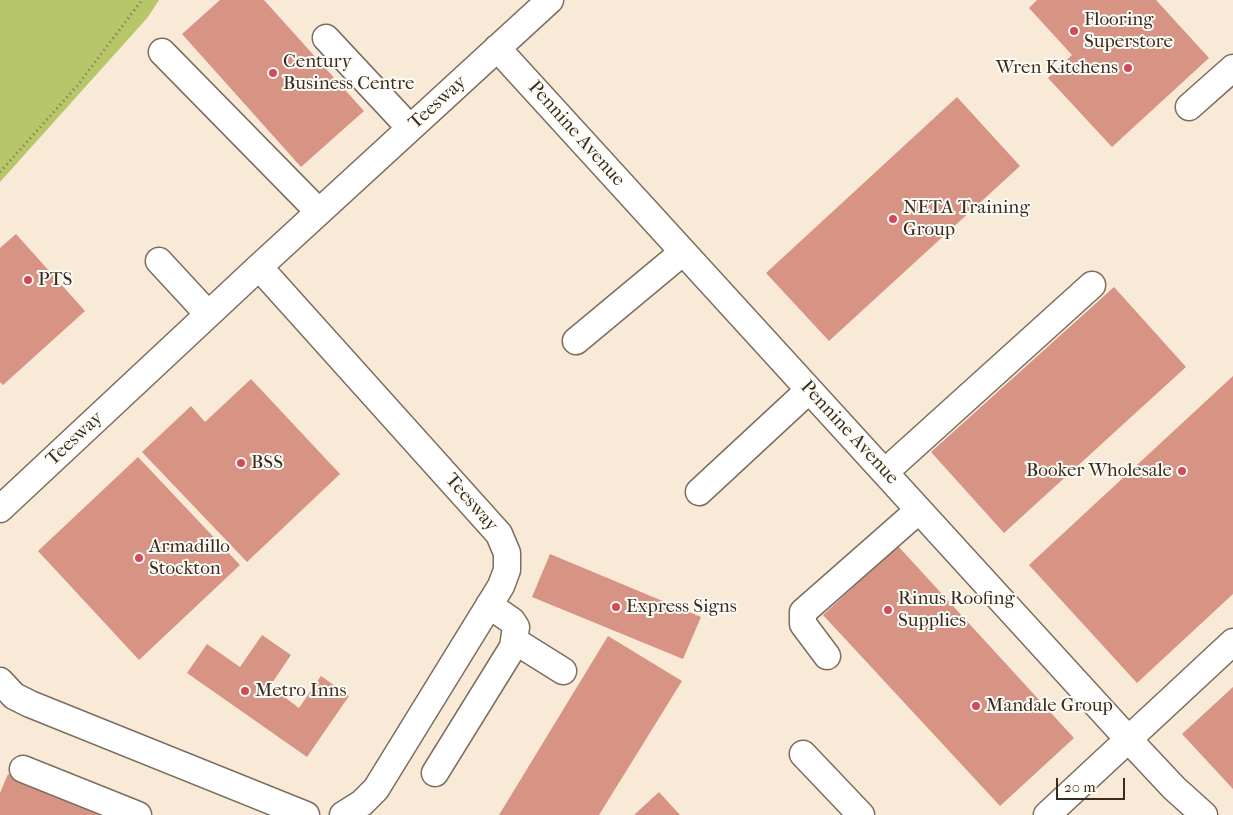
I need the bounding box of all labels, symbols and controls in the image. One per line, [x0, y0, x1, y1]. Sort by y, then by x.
place label: Flooring Superstore [1084, 9, 1173, 53]
marker: Flooring Superstore [1068, 25, 1080, 37]
place label: Century Business Centre [283, 51, 414, 95]
place label: Wren Kitchens [996, 57, 1118, 79]
marker: Wren Kitchens [1122, 62, 1134, 74]
marker: Century Business Centre [267, 67, 279, 79]
street label: Teesway [405, 71, 471, 135]
street label: Pennine Avenue [523, 77, 629, 191]
place label: NETA Training Group [903, 197, 1030, 241]
marker: NETA Training Group [887, 213, 899, 225]
place label: PTS [38, 269, 72, 291]
marker: PTS [22, 274, 34, 286]
street label: Pennine Avenue [795, 376, 903, 490]
street label: Teesway [42, 407, 108, 471]
place label: BSS [251, 452, 283, 474]
marker: BSS [235, 457, 247, 469]
place label: Booker Wholesale [1026, 460, 1172, 482]
marker: Booker Wholesale [1176, 465, 1188, 477]
street label: Teesway [440, 469, 502, 537]
place label: Armadillo Stockton [149, 536, 230, 580]
marker: Armadillo Stockton [133, 552, 145, 564]
place label: Rinus Roofing Supplies [898, 588, 1015, 632]
place label: Express Signs [626, 596, 737, 618]
marker: Express Signs [610, 601, 622, 613]
marker: Rinus Roofing Supplies [882, 604, 894, 616]
place label: Metro Inns [255, 680, 347, 702]
marker: Metro Inns [239, 685, 251, 697]
place label: Mandale Group [986, 695, 1113, 717]
marker: Mandale Group [970, 700, 982, 712]
scale bar [1058, 768, 1127, 800]
text: 20 m [1064, 778, 1096, 796]

